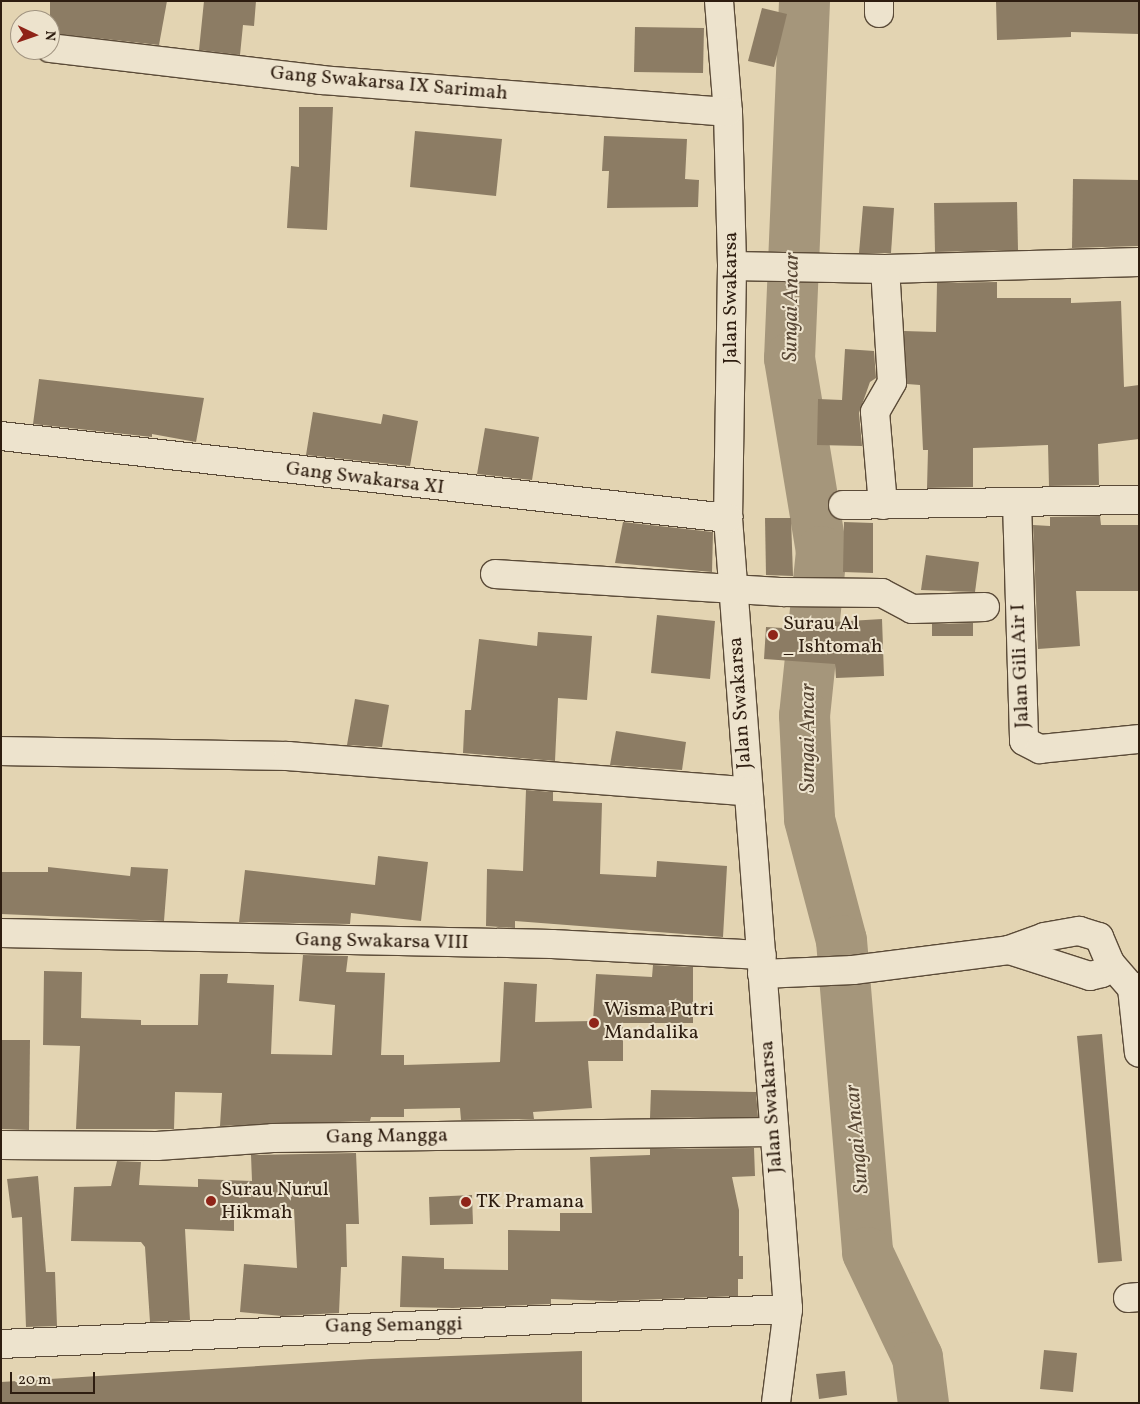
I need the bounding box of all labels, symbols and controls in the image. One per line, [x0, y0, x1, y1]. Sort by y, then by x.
north arrow [10, 10, 60, 60]
text: N [40, 30, 59, 41]
street label: Gang Swakarsa IX Sarimah [269, 62, 509, 106]
street label: Jalan Swakarsa [719, 232, 743, 364]
water label: Sungai Ancar [778, 252, 806, 362]
street label: Gang Swakarsa XI [284, 457, 446, 501]
street label: Jalan Gili Air I [1007, 603, 1035, 729]
place label: Surau Al _ Ishtomah [783, 612, 883, 659]
marker: Surau Al _ Ishtomah [767, 629, 779, 641]
street label: Jalan Swakarsa [724, 636, 758, 770]
water label: Sungai Ancar [796, 683, 822, 793]
street label: Gang Swakarsa VIII [295, 928, 469, 956]
place label: Wisma Putri Mandalika [604, 999, 714, 1046]
marker: Wisma Putri Mandalika [588, 1017, 600, 1029]
street label: Jalan Swakarsa [755, 1040, 789, 1174]
water label: Sungai Ancar [841, 1083, 875, 1195]
street label: Gang Mangga [326, 1124, 448, 1150]
place label: Surau Nurul Hikmah [221, 1178, 329, 1225]
place label: TK Pramana [476, 1190, 584, 1214]
marker: Surau Nurul Hikmah [205, 1195, 217, 1207]
marker: TK Pramana [460, 1196, 472, 1208]
street label: Gang Semanggi [325, 1313, 463, 1339]
scale bar [12, 1362, 98, 1394]
text: 20 m [18, 1370, 51, 1391]

